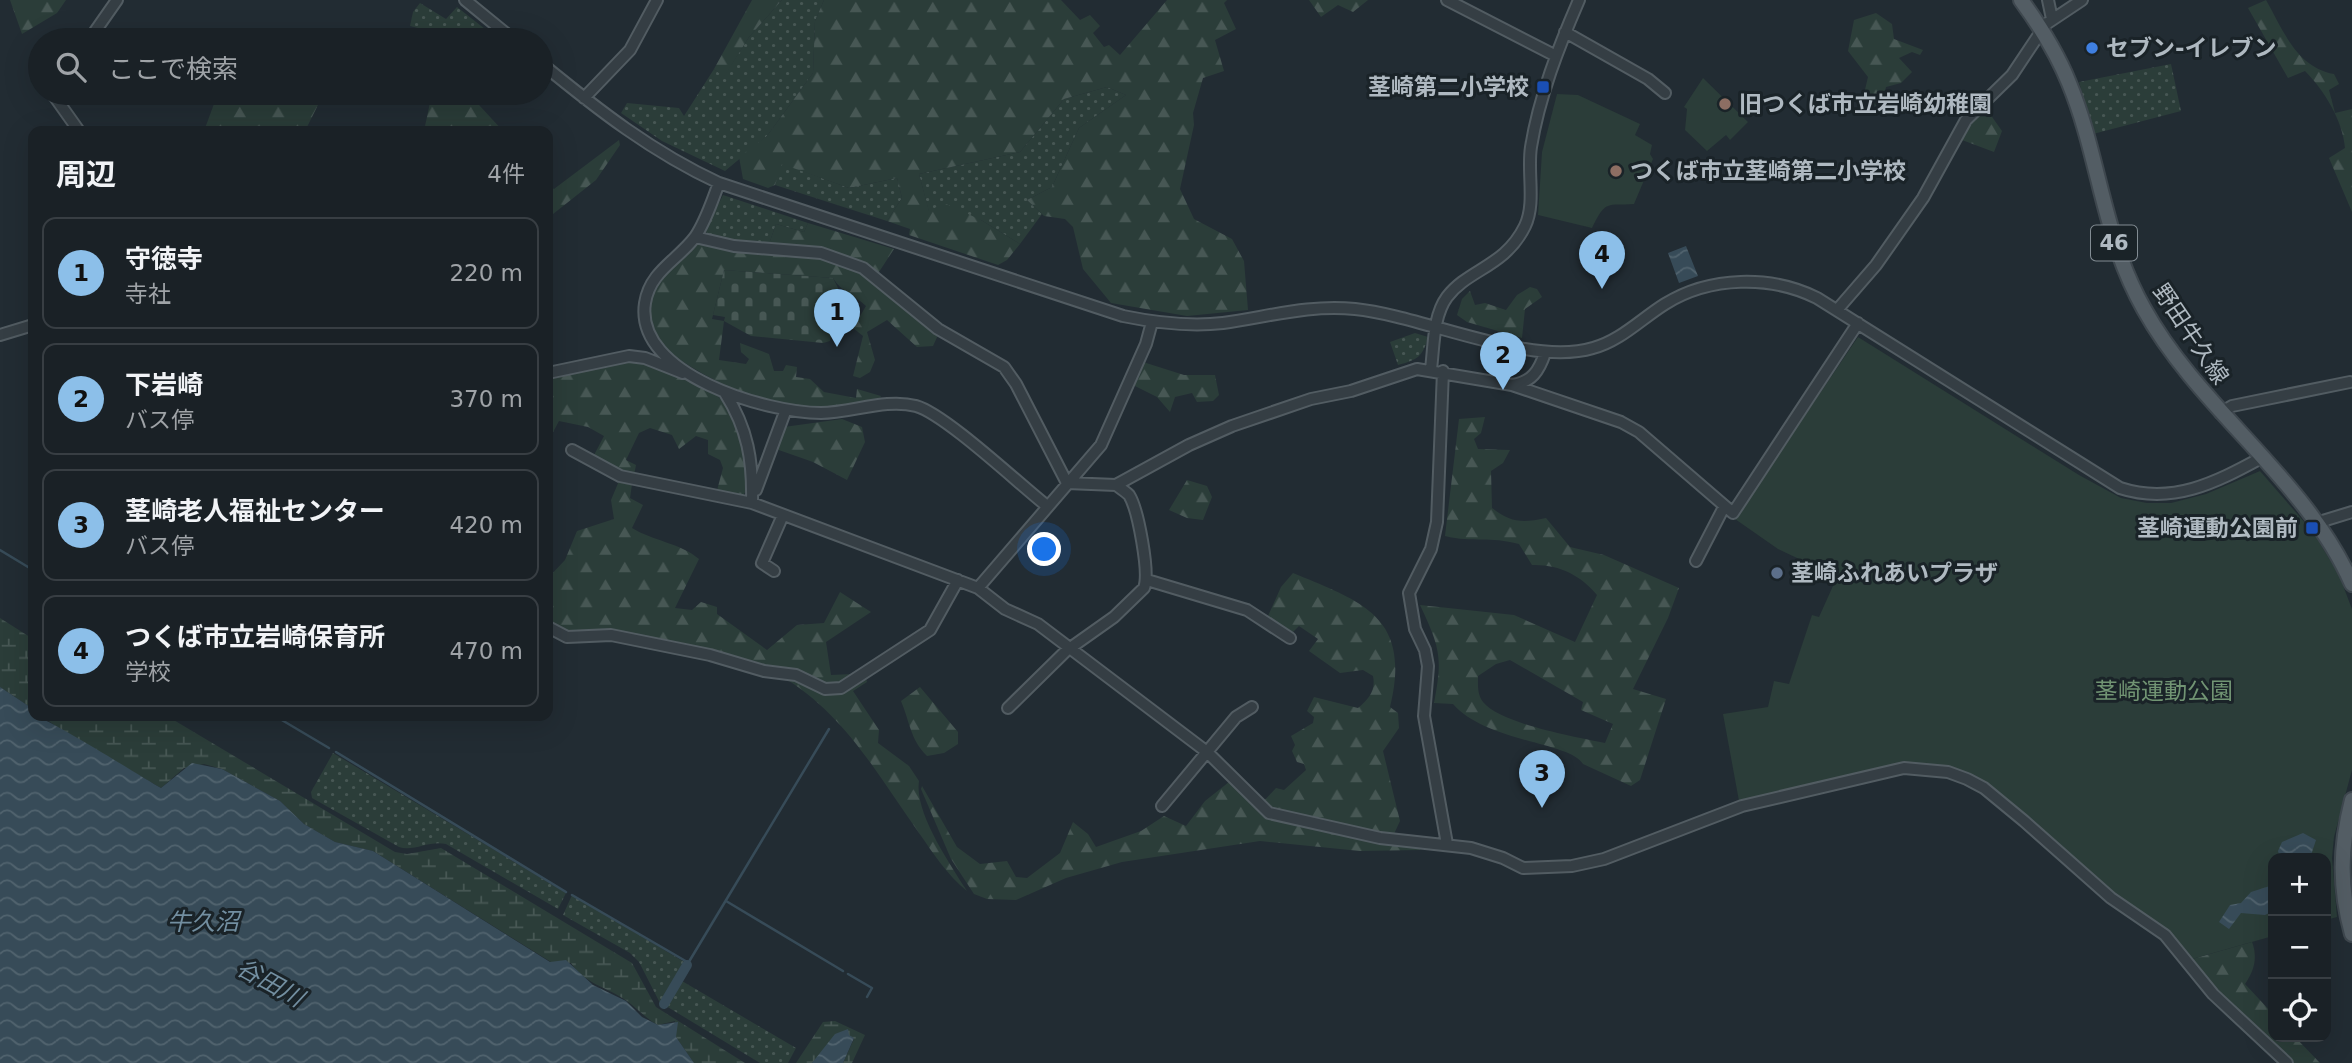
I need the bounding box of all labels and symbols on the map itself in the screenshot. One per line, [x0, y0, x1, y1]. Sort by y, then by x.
place label: セブン-イレブン [2106, 35, 2277, 61]
marker: セブン-イレブン [2084, 40, 2100, 56]
place label: 茎崎第二小学校 [1368, 74, 1529, 100]
marker: 茎崎第二小学校 [1535, 79, 1551, 95]
place label: 旧つくば市立岩崎幼稚園 [1739, 91, 1992, 117]
marker: 旧つくば市立岩崎幼稚園 [1717, 96, 1733, 112]
place label: つくば市立茎崎第二小学校 [1630, 158, 1906, 184]
marker: つくば市立茎崎第二小学校 [1608, 163, 1624, 179]
road number: 46 [2091, 226, 2137, 260]
pin: 4 [1579, 231, 1625, 289]
street label: 野田牛久線 [2148, 279, 2234, 389]
pin: 1 [814, 289, 860, 347]
pin: 2 [1480, 332, 1526, 390]
place label: 茎崎運動公園前 [2137, 515, 2298, 541]
marker: 茎崎運動公園前 [2304, 520, 2320, 536]
your location [1027, 532, 1061, 566]
place label: 茎崎ふれあいプラザ [1791, 560, 1998, 586]
marker: 茎崎ふれあいプラザ [1769, 565, 1785, 581]
park label: 茎崎運動公園 [2095, 678, 2233, 704]
pin: 3 [1519, 750, 1565, 808]
water label: 牛久沼 [167, 908, 242, 936]
water label: 谷田川 [232, 953, 311, 1014]

